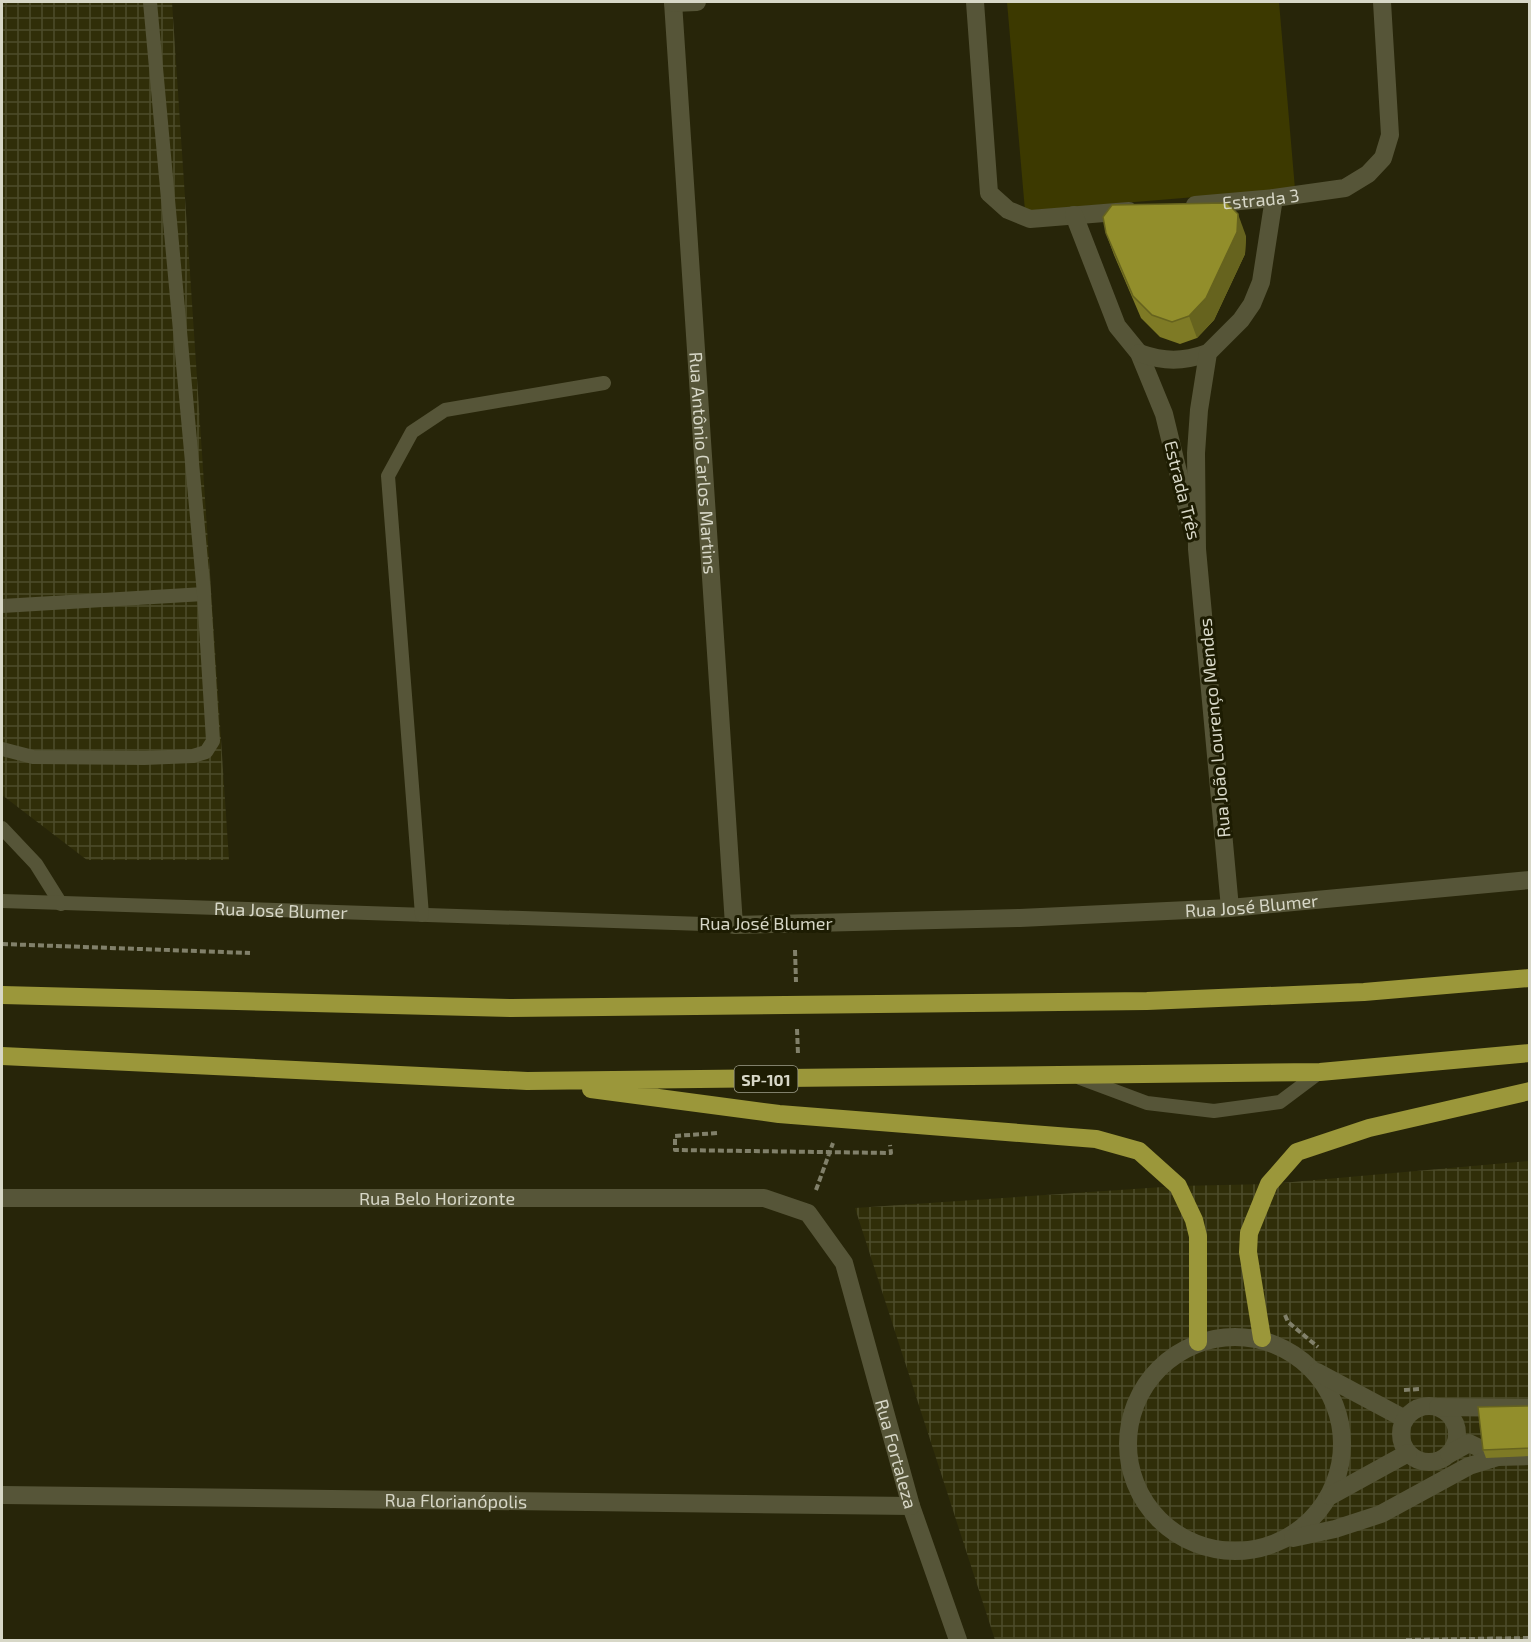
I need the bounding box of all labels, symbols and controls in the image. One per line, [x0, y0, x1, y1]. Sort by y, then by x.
street label: Estrada 3 [1221, 184, 1301, 214]
street label: Rua Antônio Carlos Martins [685, 351, 722, 575]
street label: Estrada Três [1160, 438, 1206, 542]
street label: Rua João Lourenço Mendes [1193, 617, 1236, 839]
street label: Rua José Blumer [1184, 889, 1319, 921]
street label: Rua José Blumer [214, 897, 348, 923]
street label: Rua José Blumer [699, 912, 833, 934]
road number: SP-101 [734, 1066, 798, 1092]
street label: Rua Belo Horizonte [359, 1187, 515, 1209]
street label: Rua Fortaleza [871, 1396, 922, 1511]
street label: Rua Florianópolis [385, 1489, 527, 1512]

